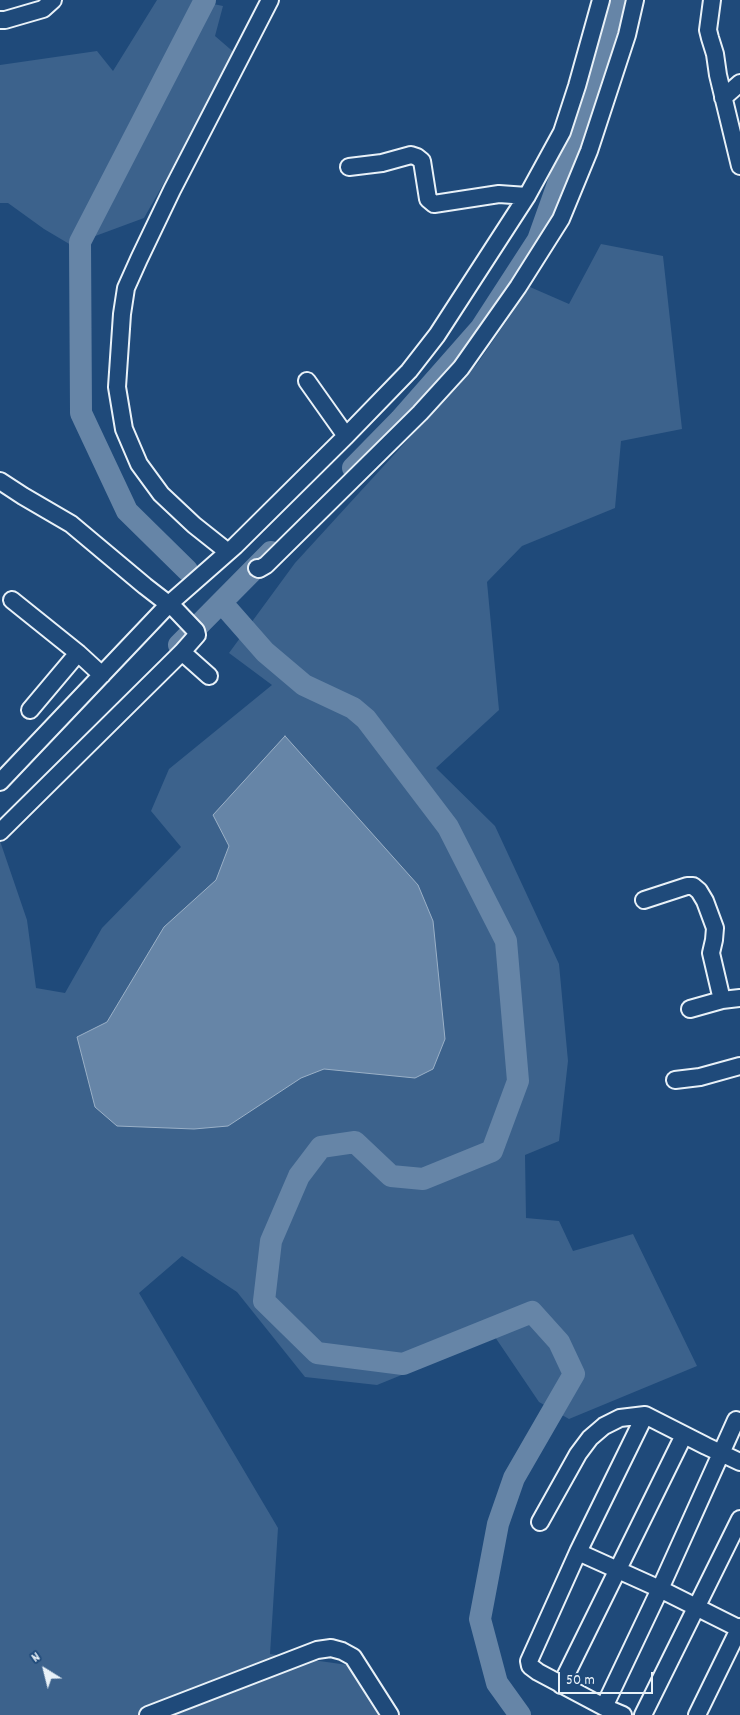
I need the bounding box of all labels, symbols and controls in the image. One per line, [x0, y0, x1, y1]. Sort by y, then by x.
north arrow [20, 1645, 70, 1695]
text: N [27, 1648, 45, 1668]
scale bar [560, 1662, 655, 1694]
text: 50 m [566, 1670, 595, 1692]

